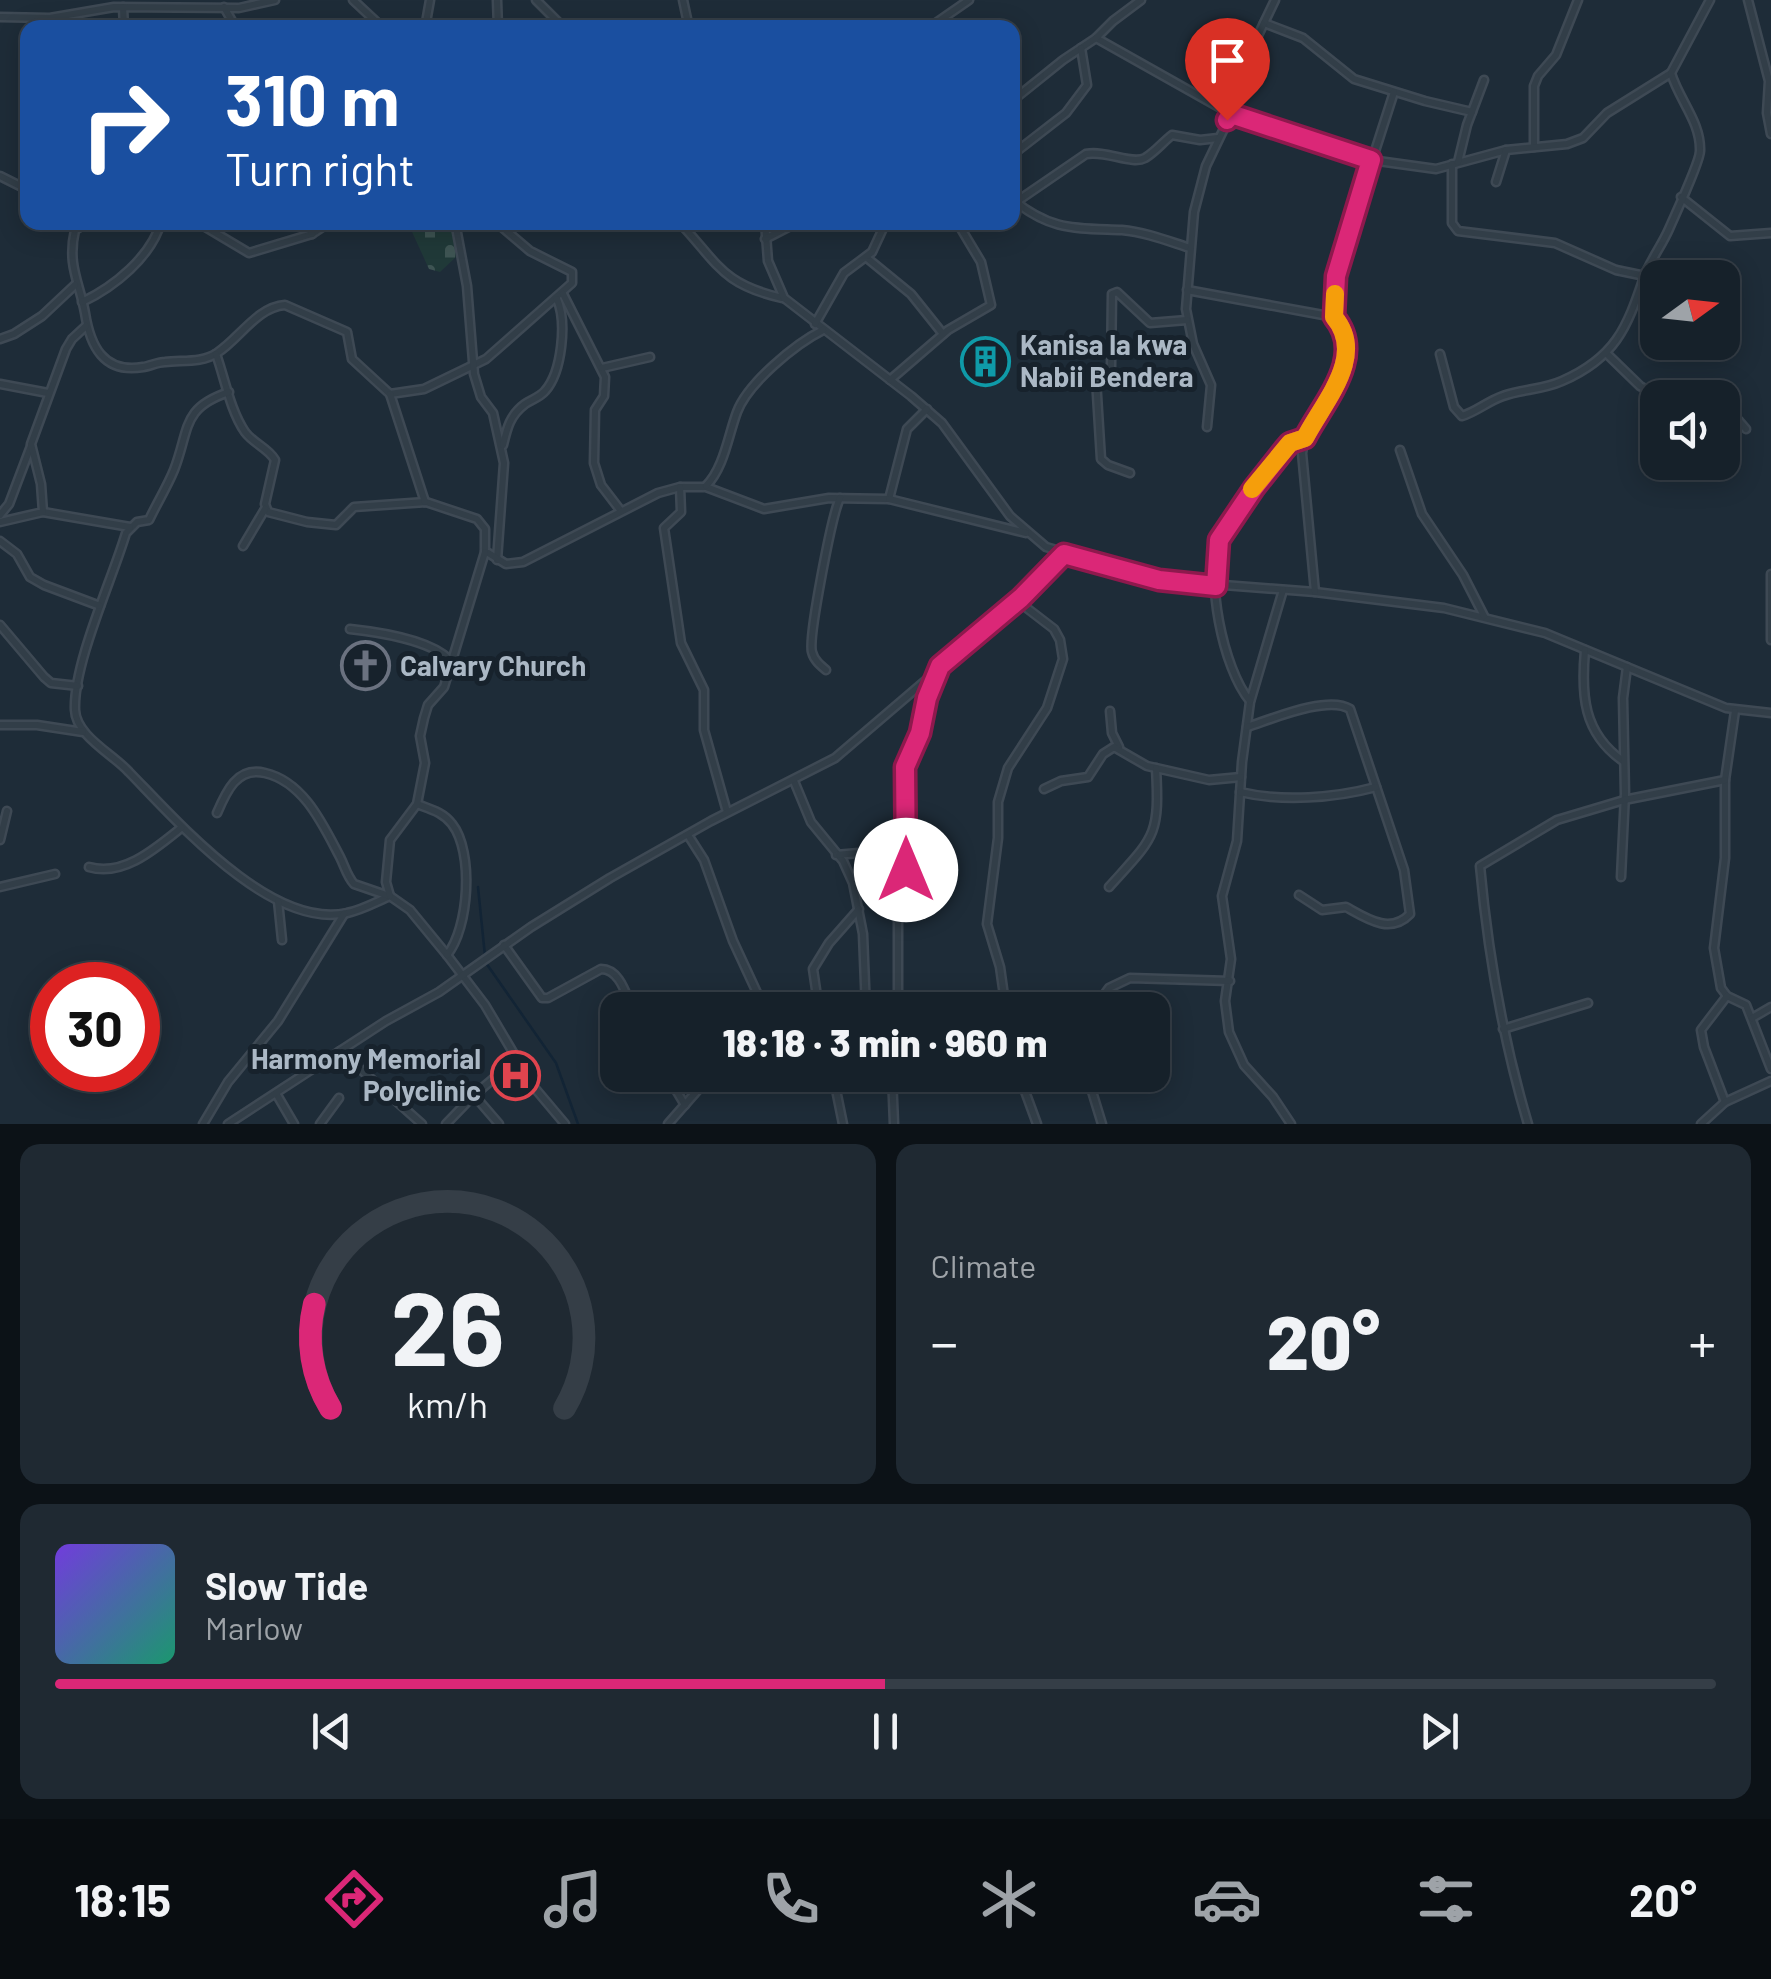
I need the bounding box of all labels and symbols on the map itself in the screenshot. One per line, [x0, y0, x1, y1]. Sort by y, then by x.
pin [1185, 18, 1270, 121]
north arrow [1640, 260, 1740, 360]
place label: Kanisa la kwa Nabii Bendera [1020, 327, 1194, 393]
building icon: Kanisa la kwa Nabii Bendera [959, 335, 1011, 387]
church icon: Calvary Church [339, 640, 391, 692]
place label: Calvary Church [400, 648, 586, 682]
position arrow [854, 818, 958, 922]
speed limit sign: 30 [30, 962, 160, 1092]
place label: Harmony Memorial Polyclinic [251, 1041, 481, 1107]
hospital icon: Harmony Memorial Polyclinic [490, 1049, 542, 1101]

